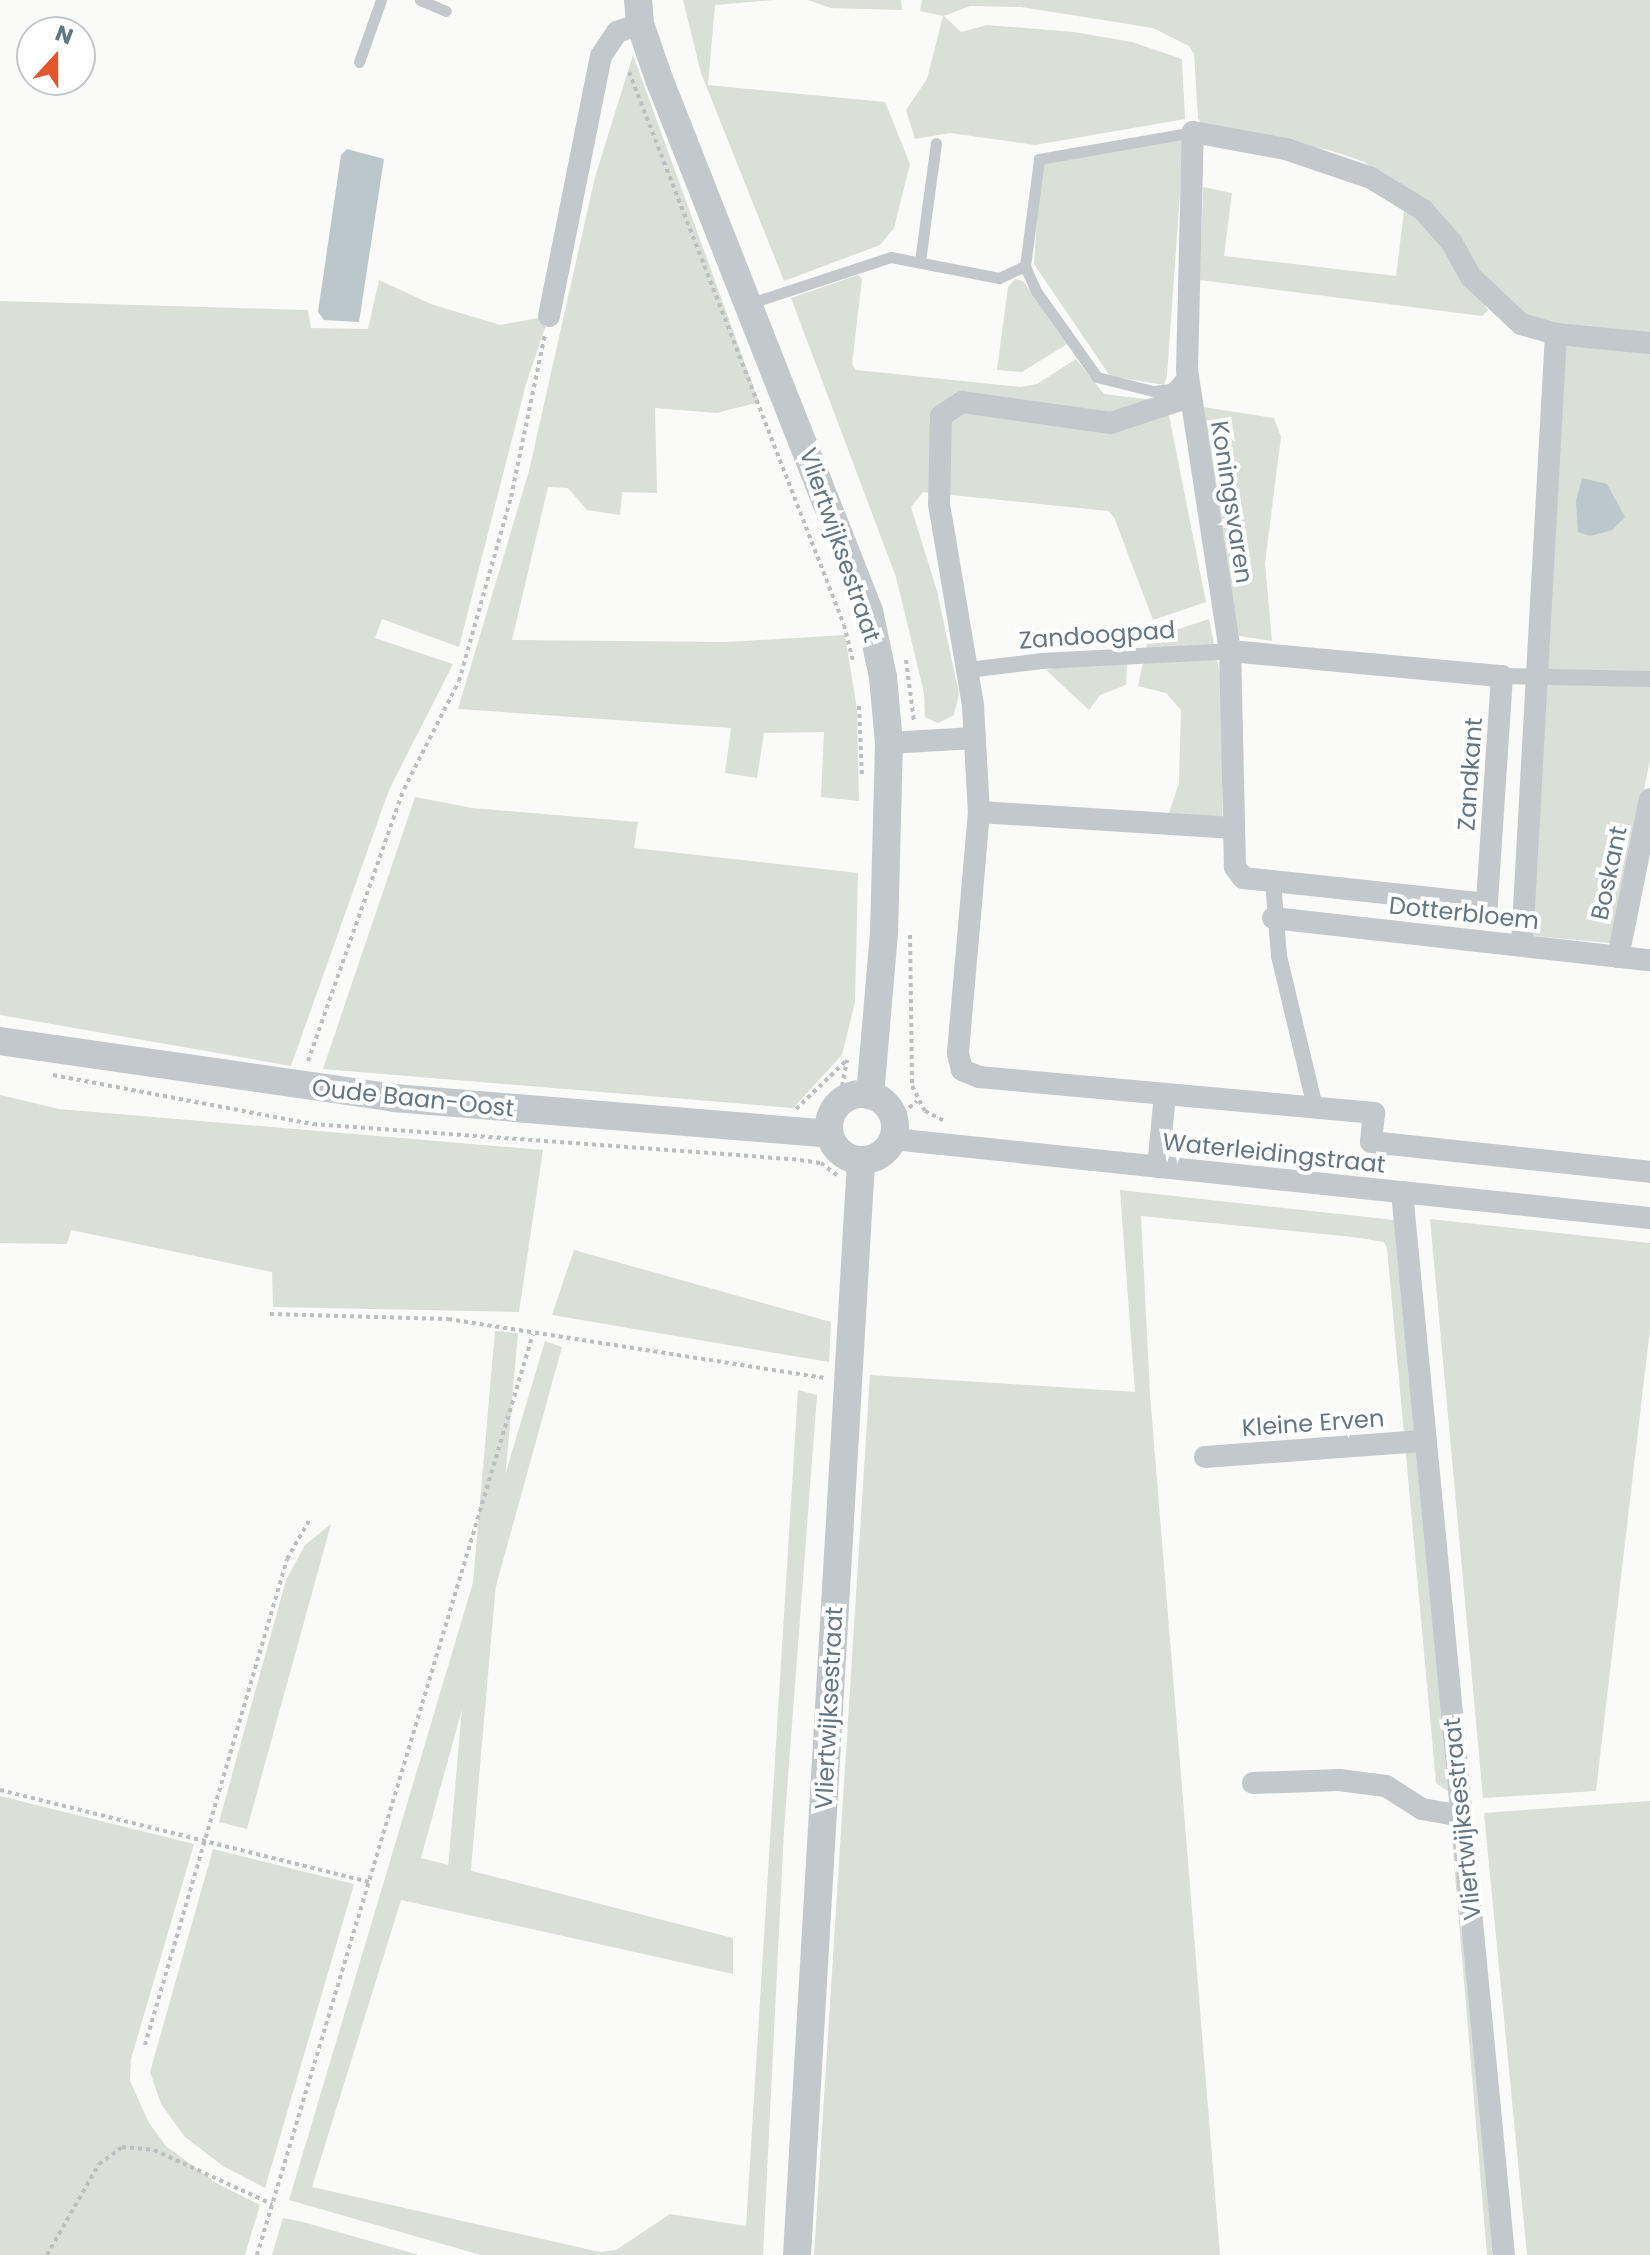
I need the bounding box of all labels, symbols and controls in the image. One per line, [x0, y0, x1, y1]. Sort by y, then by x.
north arrow [16, 16, 96, 96]
text: N [51, 18, 77, 52]
street label: Koningsvaren [1205, 419, 1259, 585]
street label: Vliertwijksestraat [793, 444, 887, 646]
street label: Zandoogpad [1018, 615, 1176, 655]
street label: Zandkant [1452, 716, 1488, 832]
street label: Boskant [1585, 823, 1633, 923]
street label: Dotterbloem [1388, 891, 1540, 935]
street label: Oude Baan-Oost [311, 1073, 515, 1123]
street label: Waterleidingstraat [1161, 1127, 1387, 1179]
street label: Kleine Erven [1241, 1404, 1385, 1442]
street label: Vliertwijksestraat [809, 1606, 849, 1810]
street label: Vliertwijksestraat [1437, 1716, 1487, 1922]

